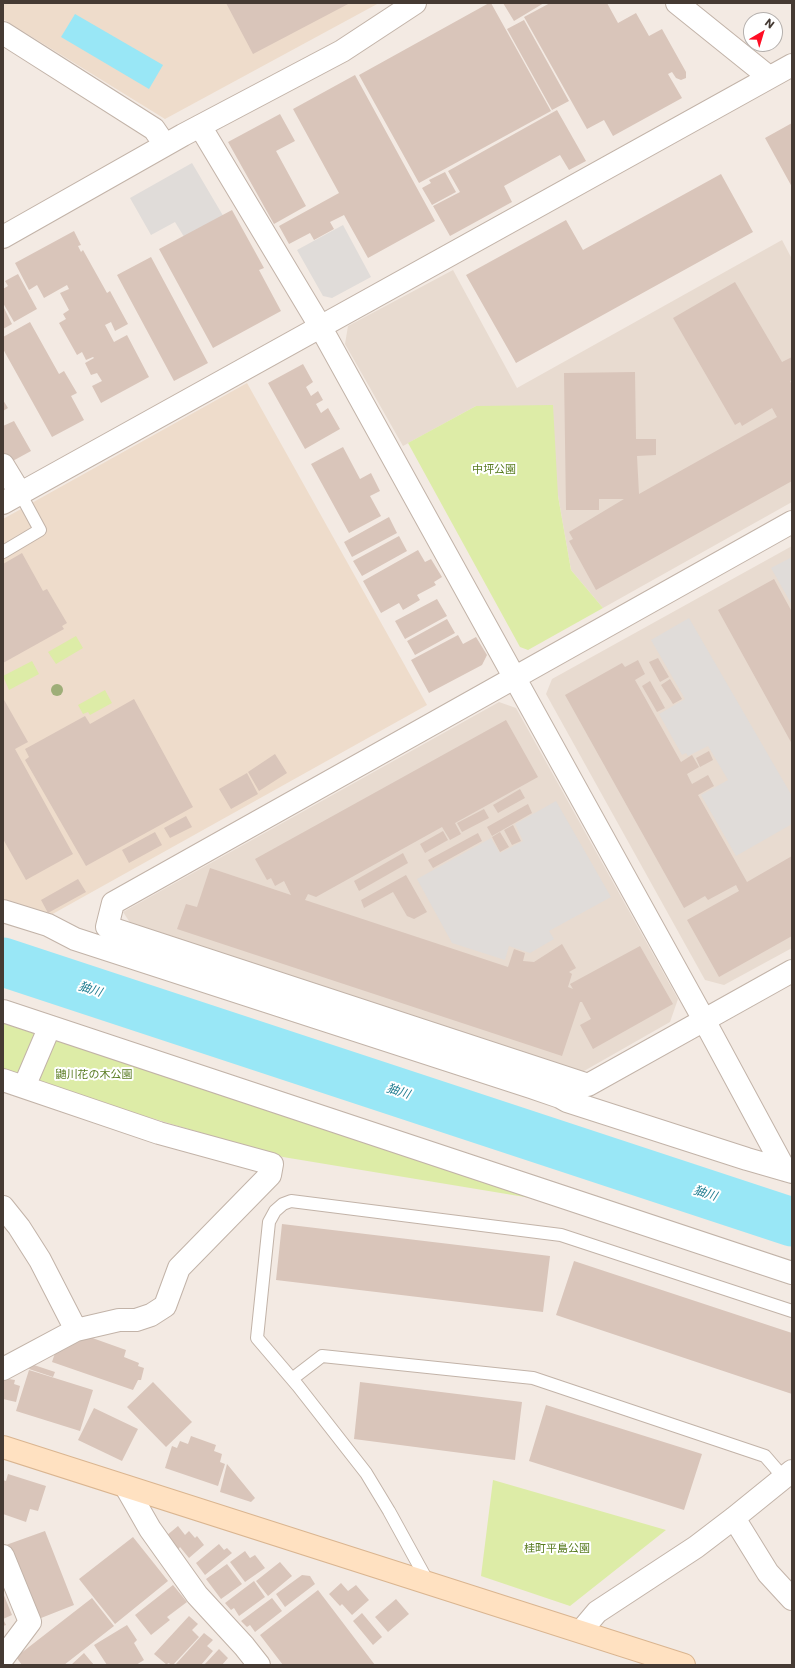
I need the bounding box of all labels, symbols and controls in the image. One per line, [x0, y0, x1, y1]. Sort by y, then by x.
north arrow [743, 12, 783, 52]
text: N [762, 14, 778, 32]
park label: 中坪公園 [472, 463, 516, 477]
water label: 㹨川 [76, 979, 104, 1001]
park label: 鼬川花の木公園 [56, 1068, 132, 1082]
water label: 㹨川 [384, 1081, 412, 1103]
water label: 㹨川 [691, 1183, 719, 1205]
park label: 桂町平島公園 [524, 1542, 590, 1556]

